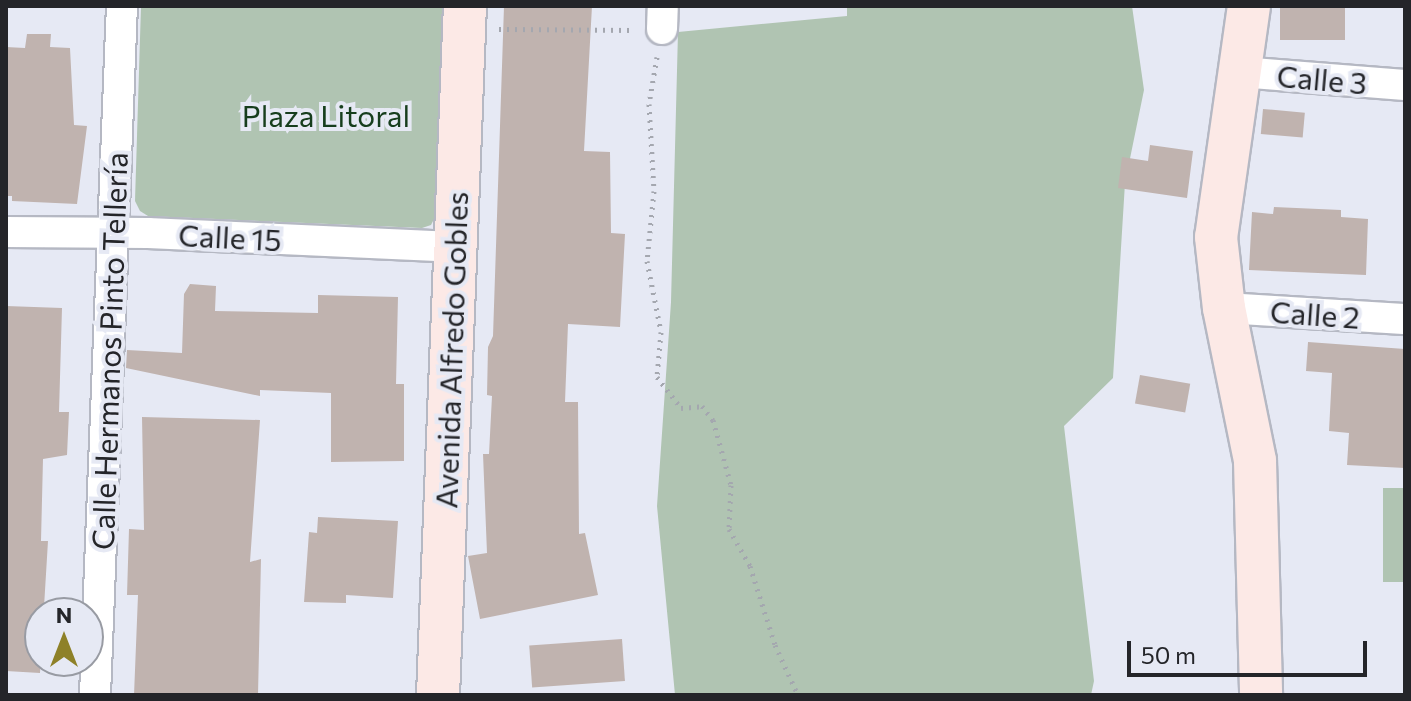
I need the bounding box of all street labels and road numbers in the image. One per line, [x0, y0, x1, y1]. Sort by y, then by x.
street label: Calle 3 [1276, 57, 1368, 101]
street label: Calle Hermanos Pinto Tellería [84, 151, 134, 551]
street label: Avenida Alfredo Gobles [427, 191, 475, 509]
street label: Calle 15 [178, 216, 282, 258]
street label: Calle 2 [1269, 293, 1361, 335]

